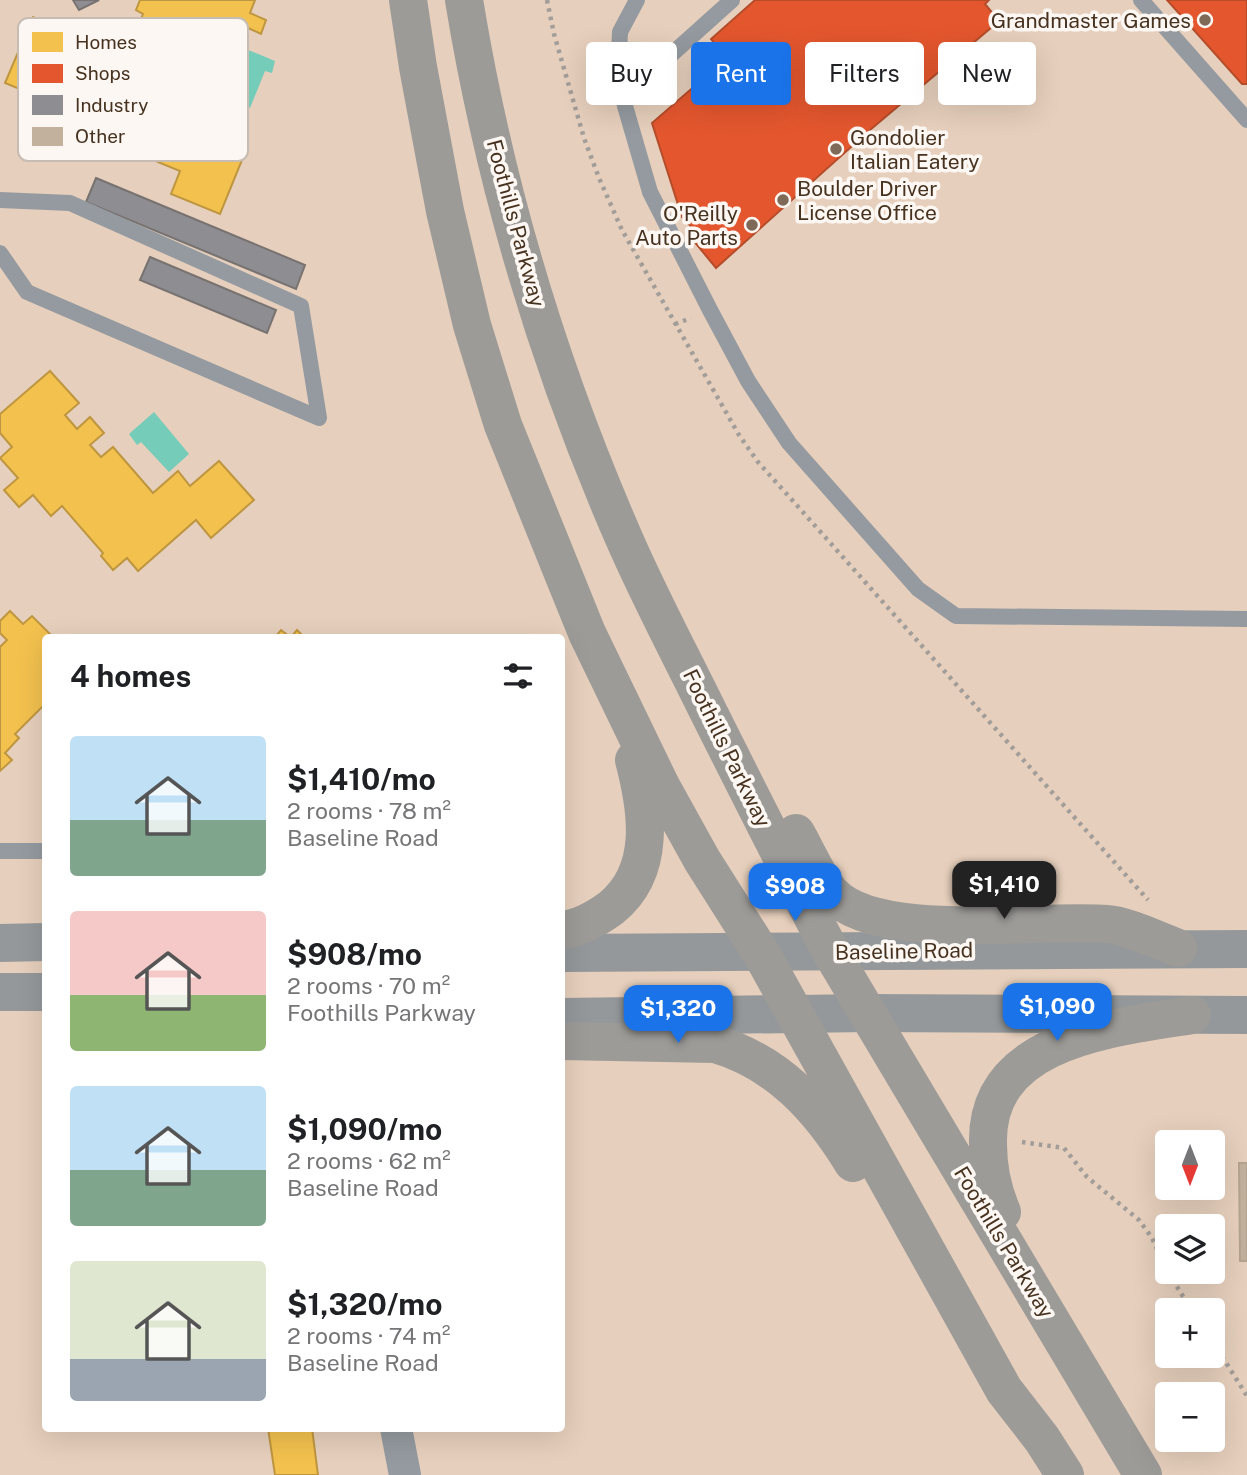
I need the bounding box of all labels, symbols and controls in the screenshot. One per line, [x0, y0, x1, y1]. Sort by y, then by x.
place label: Grandmaster Games [991, 8, 1191, 33]
marker: Grandmaster Games [1197, 12, 1213, 28]
legend [18, 18, 248, 161]
text: Homes [75, 31, 137, 53]
chip: Buy [586, 42, 677, 105]
chip: Rent [691, 42, 791, 105]
chip: Filters [805, 42, 924, 105]
chip: New [938, 42, 1036, 105]
text: Shops [75, 62, 130, 84]
text: Industry [75, 94, 148, 116]
text: Other [75, 125, 125, 147]
place label: Gondolier Italian Eatery [850, 125, 979, 174]
street label: Foothills Parkway [482, 136, 550, 310]
marker: Gondolier Italian Eatery [828, 141, 844, 157]
place label: Boulder Driver License Office [797, 176, 937, 225]
marker: Boulder Driver License Office [775, 192, 791, 208]
place label: O'Reilly Auto Parts [635, 201, 738, 250]
marker: O'Reilly Auto Parts [744, 217, 760, 233]
icon: filters [499, 657, 537, 695]
text: 4 homes [70, 658, 191, 694]
street label: Foothills Parkway [678, 665, 776, 831]
text: $1,410/mo [287, 761, 436, 797]
icon: home [126, 764, 210, 848]
text: 2 rooms · 78 m² [287, 797, 451, 824]
text: Baseline Road [287, 824, 439, 851]
pin: $1,410 [947, 862, 1061, 921]
pin: $908 [754, 864, 836, 923]
text: $1,410 [968, 870, 1040, 897]
text: $908 [765, 872, 825, 899]
text: $908/mo [287, 936, 422, 972]
street label: Baseline Road [835, 937, 973, 965]
icon: home [126, 939, 210, 1023]
text: 2 rooms · 70 m² [287, 972, 450, 999]
pin: $1,090 [1000, 984, 1114, 1043]
pin: $1,320 [621, 986, 735, 1045]
text: $1,090 [1019, 992, 1095, 1019]
text: $1,320 [640, 994, 716, 1021]
text: Foothills Parkway [287, 999, 476, 1026]
text: $1,090/mo [287, 1111, 442, 1147]
icon: home [126, 1114, 210, 1198]
north arrow [1155, 1130, 1225, 1200]
map controls [1155, 1130, 1225, 1452]
text: 2 rooms · 62 m² [287, 1147, 451, 1174]
street label: Foothills Parkway [949, 1162, 1059, 1322]
text: Baseline Road [287, 1174, 439, 1201]
button: layers [1155, 1214, 1225, 1284]
text: $1,320/mo [287, 1286, 442, 1322]
icon: home [126, 1289, 210, 1373]
button: + [1155, 1298, 1225, 1368]
text: 2 rooms · 74 m² [287, 1322, 450, 1349]
text: Baseline Road [287, 1349, 439, 1376]
button: − [1155, 1382, 1225, 1452]

